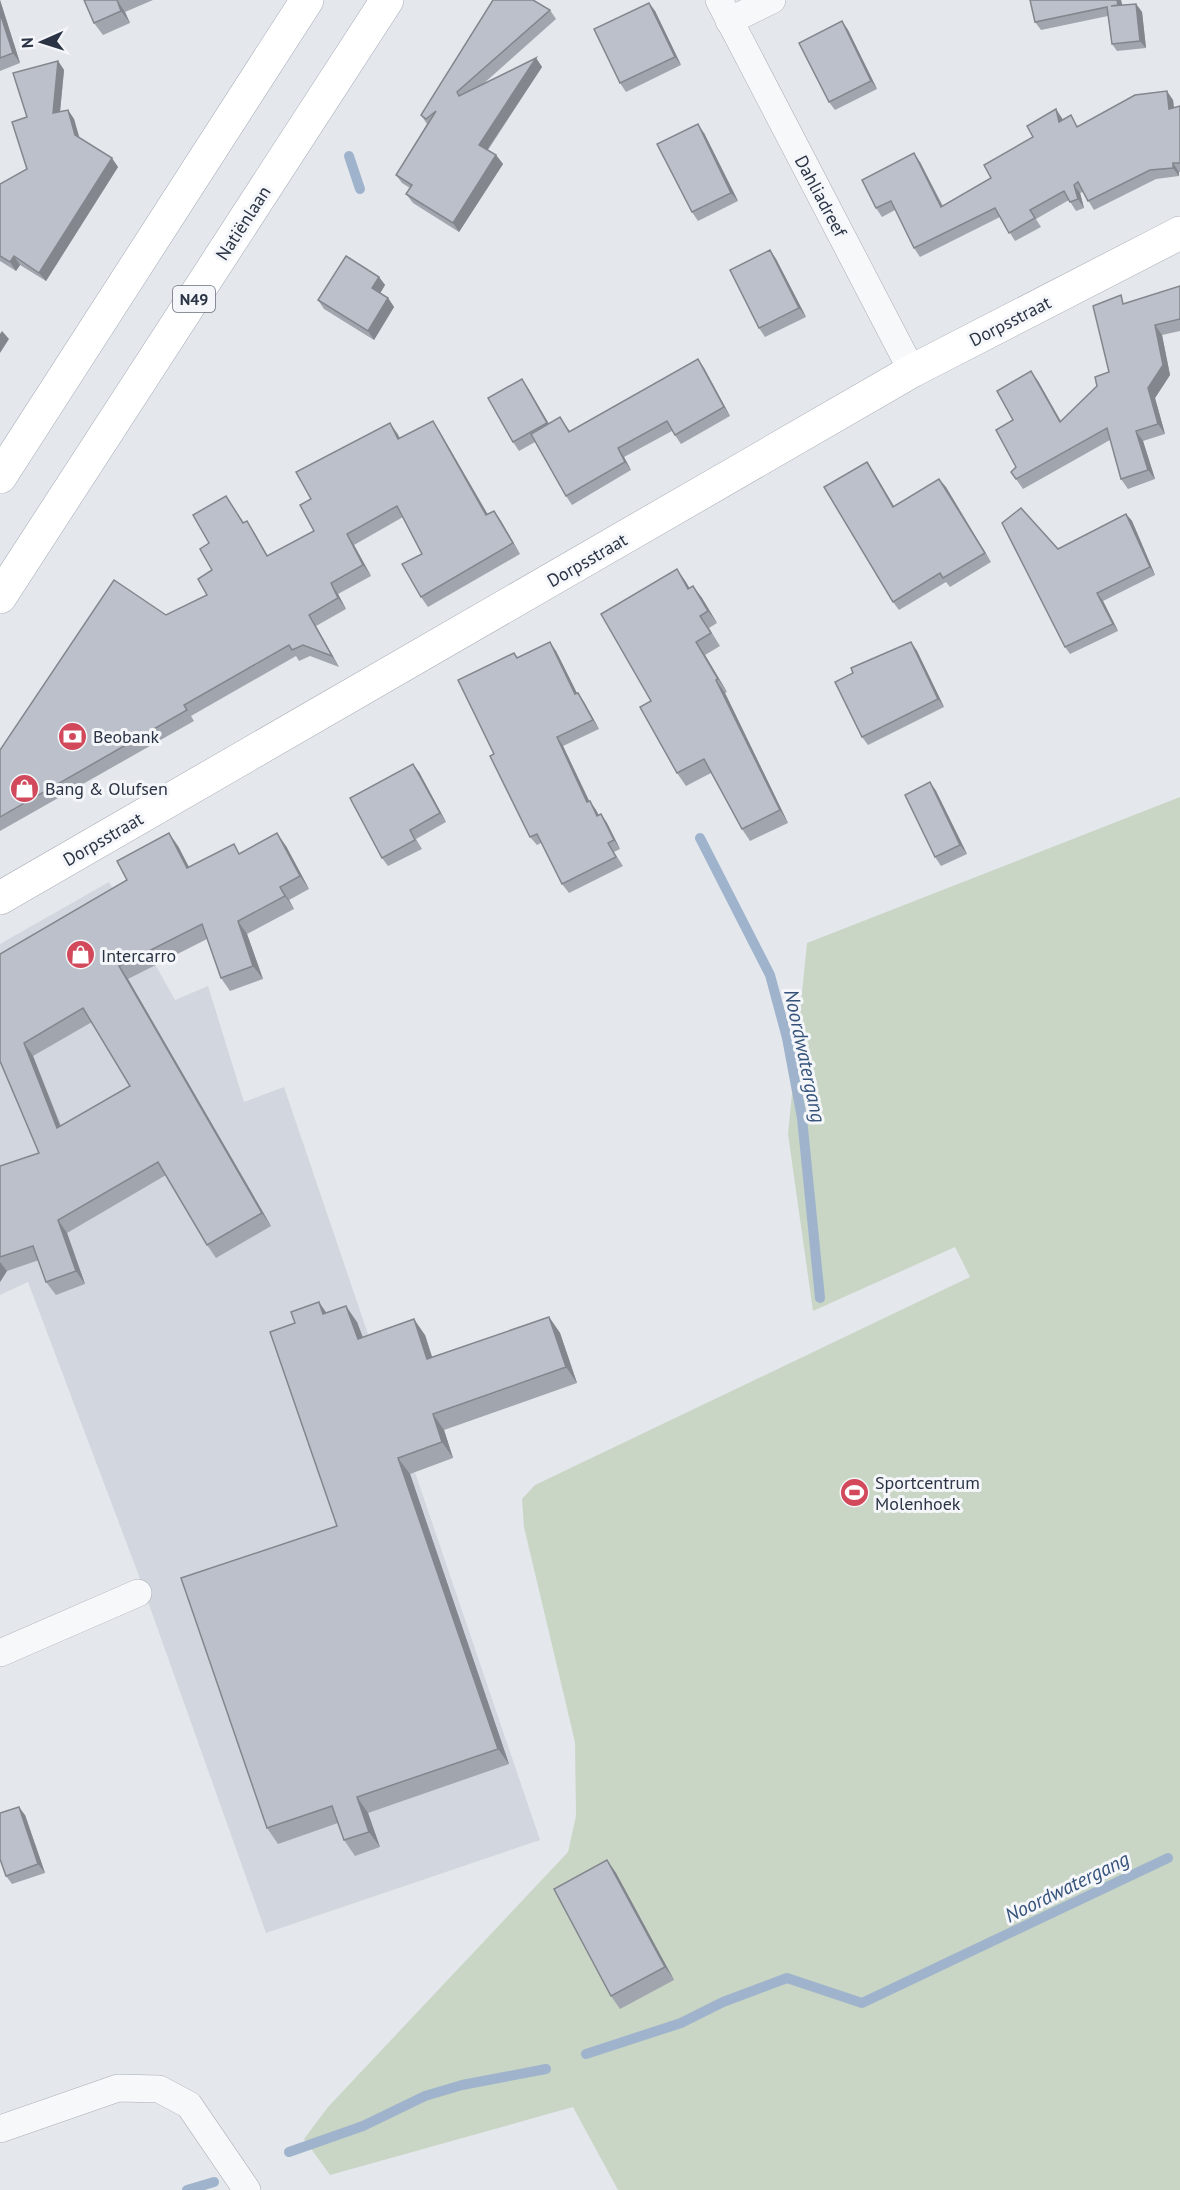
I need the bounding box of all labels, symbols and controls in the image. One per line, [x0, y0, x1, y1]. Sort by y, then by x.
north arrow [12, 12, 72, 72]
text: N [17, 37, 37, 49]
street label: Dahliadreef [790, 151, 853, 242]
street label: Natiënlaan [211, 182, 275, 264]
road number: N49 [173, 286, 215, 312]
street label: Dorpsstraat [965, 291, 1055, 351]
street label: Dorpsstraat [543, 528, 631, 592]
bank icon: Beobank [56, 720, 88, 752]
place label: Beobank [93, 725, 160, 748]
shop icon: Bang & Olufsen [8, 772, 40, 804]
place label: Bang & Olufsen [45, 777, 168, 800]
street label: Dorpsstraat [59, 807, 147, 871]
shop icon: Intercarro [64, 939, 96, 971]
place label: Intercarro [101, 944, 176, 967]
water label: Noordwatergang [778, 987, 832, 1125]
place label: Sportcentrum Molenhoek [875, 1471, 980, 1515]
sports icon: Sportcentrum Molenhoek [838, 1476, 870, 1508]
water label: Noordwatergang [1000, 1846, 1134, 1928]

